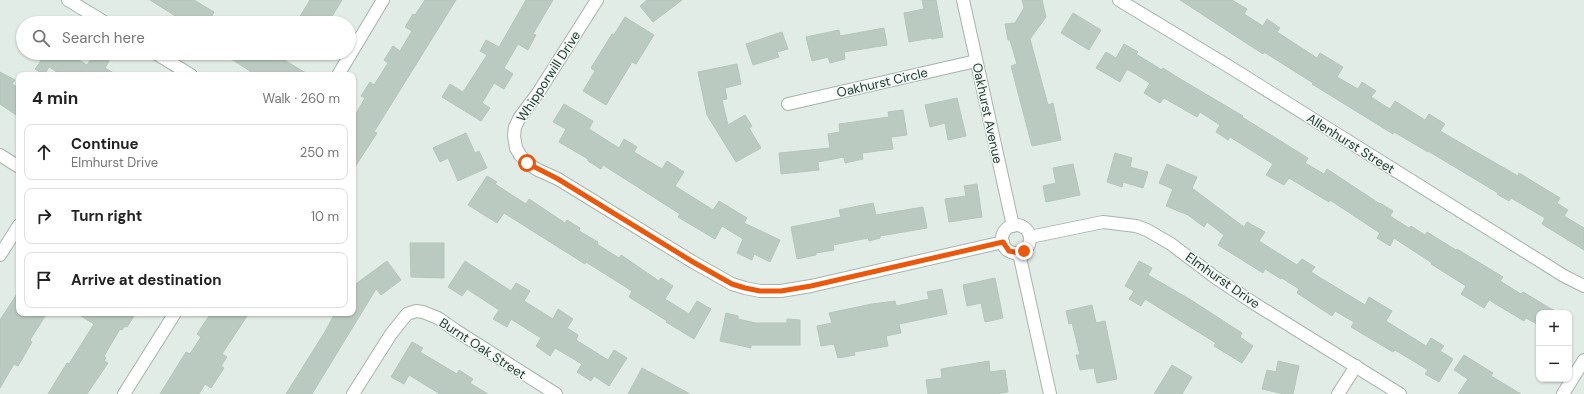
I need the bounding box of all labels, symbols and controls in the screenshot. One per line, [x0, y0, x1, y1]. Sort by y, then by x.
search box [16, 16, 356, 60]
icon: search [30, 27, 52, 49]
text: Search here [62, 28, 145, 48]
street label: Whipporwill Drive [513, 28, 584, 125]
street label: Oakhurst Avenue [969, 61, 1006, 165]
street label: Oakhurst Circle [835, 64, 929, 101]
text: 4 min [32, 87, 78, 109]
text: Walk · 260 m [262, 90, 340, 107]
street label: Allenhurst Street [1304, 110, 1398, 177]
text: Continue [71, 134, 139, 154]
icon: ahead [33, 141, 55, 163]
text: 250 m [300, 144, 339, 161]
text: Elmhurst Drive [71, 154, 158, 171]
route start [518, 154, 536, 172]
icon: right [33, 205, 55, 227]
text: Turn right [71, 206, 142, 226]
text: 10 m [311, 208, 339, 225]
route end [1015, 242, 1033, 260]
street label: Elmhurst Drive [1182, 248, 1263, 312]
icon: arrive [33, 269, 55, 291]
text: Arrive at destination [71, 270, 222, 290]
map controls [1536, 310, 1572, 382]
button: + [1536, 310, 1572, 346]
street label: Burnt Oak Street [436, 314, 529, 383]
button: − [1536, 346, 1572, 382]

